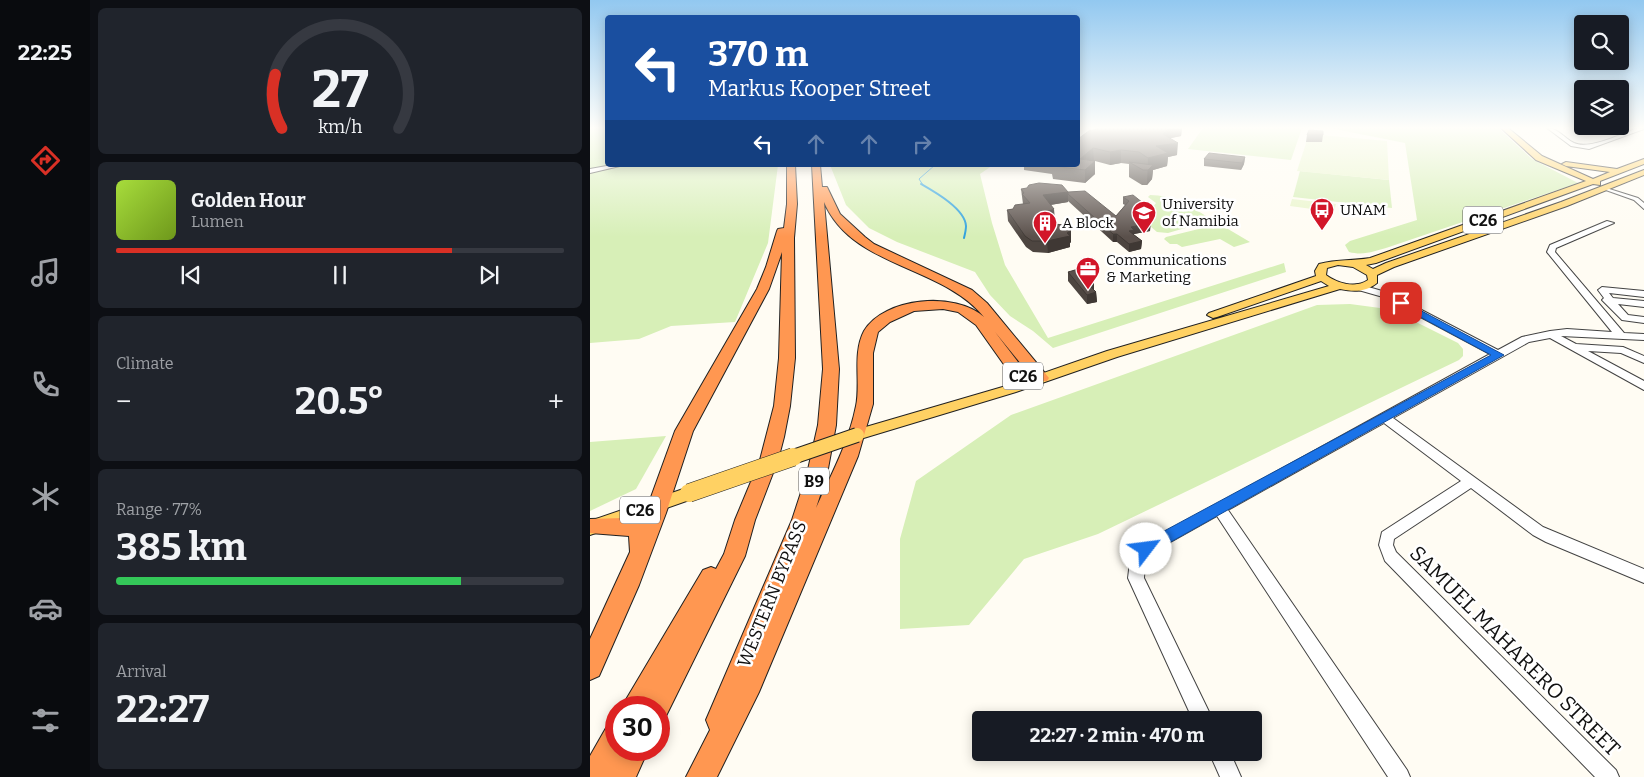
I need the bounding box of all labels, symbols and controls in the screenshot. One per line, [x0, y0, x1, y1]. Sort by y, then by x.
map controls [1574, 15, 1629, 135]
button: search [1574, 15, 1629, 70]
text: 370 m [708, 33, 808, 75]
icon: left [625, 35, 690, 100]
text: 22:25 [18, 39, 72, 66]
text: 27 [312, 58, 369, 121]
text: Markus Kooper Street [708, 75, 931, 102]
button: layers [1574, 80, 1629, 135]
text: km/h [318, 116, 362, 138]
icon: left [749, 130, 777, 158]
icon: ahead [802, 130, 830, 158]
icon: ahead [855, 130, 883, 158]
icon: right [908, 130, 936, 158]
icon: directions [28, 143, 63, 178]
text: Golden Hour [191, 189, 306, 212]
place label: University of Namibia [1162, 195, 1239, 230]
bus stop icon: UNAM [1309, 197, 1335, 231]
school or university icon: University of Namibia [1131, 200, 1157, 234]
place label: UNAM [1340, 201, 1386, 219]
road number: C26 [1463, 206, 1503, 234]
building icon: A Block [1032, 210, 1058, 244]
text: Lumen [191, 212, 244, 231]
place label: A Block [1062, 214, 1114, 232]
place label: Communications & Marketing [1106, 251, 1227, 286]
icon: music [28, 255, 63, 290]
office icon: Communications & Marketing [1075, 256, 1101, 290]
icon: previous [177, 261, 205, 289]
icon: pause [326, 261, 354, 289]
icon: next [475, 261, 503, 289]
pin [1380, 282, 1422, 324]
icon: arrive [1387, 289, 1415, 317]
text: Climate [116, 354, 174, 373]
road number: C26 [1003, 362, 1043, 390]
icon: phone [28, 367, 63, 402]
text: 20.5° [295, 378, 385, 424]
text: − [116, 385, 131, 418]
text: + [548, 385, 564, 418]
road number: B9 [799, 468, 829, 494]
icon: climate [28, 479, 63, 514]
road number: C26 [620, 496, 660, 524]
text: Range · 77% [116, 500, 202, 519]
street label: WESTERN BYPASS [733, 518, 811, 670]
position arrow [1119, 522, 1171, 574]
text: 385 km [116, 524, 247, 570]
street label: SAMUEL MAHARERO STREET [1404, 540, 1626, 762]
icon: car [28, 591, 63, 626]
text: Arrival [116, 662, 167, 681]
text: 22:27 [116, 686, 209, 732]
speed limit sign: 30 [605, 696, 670, 761]
icon: filters [28, 703, 63, 738]
text: 22:27 · 2 min · 470 m [1030, 724, 1204, 747]

